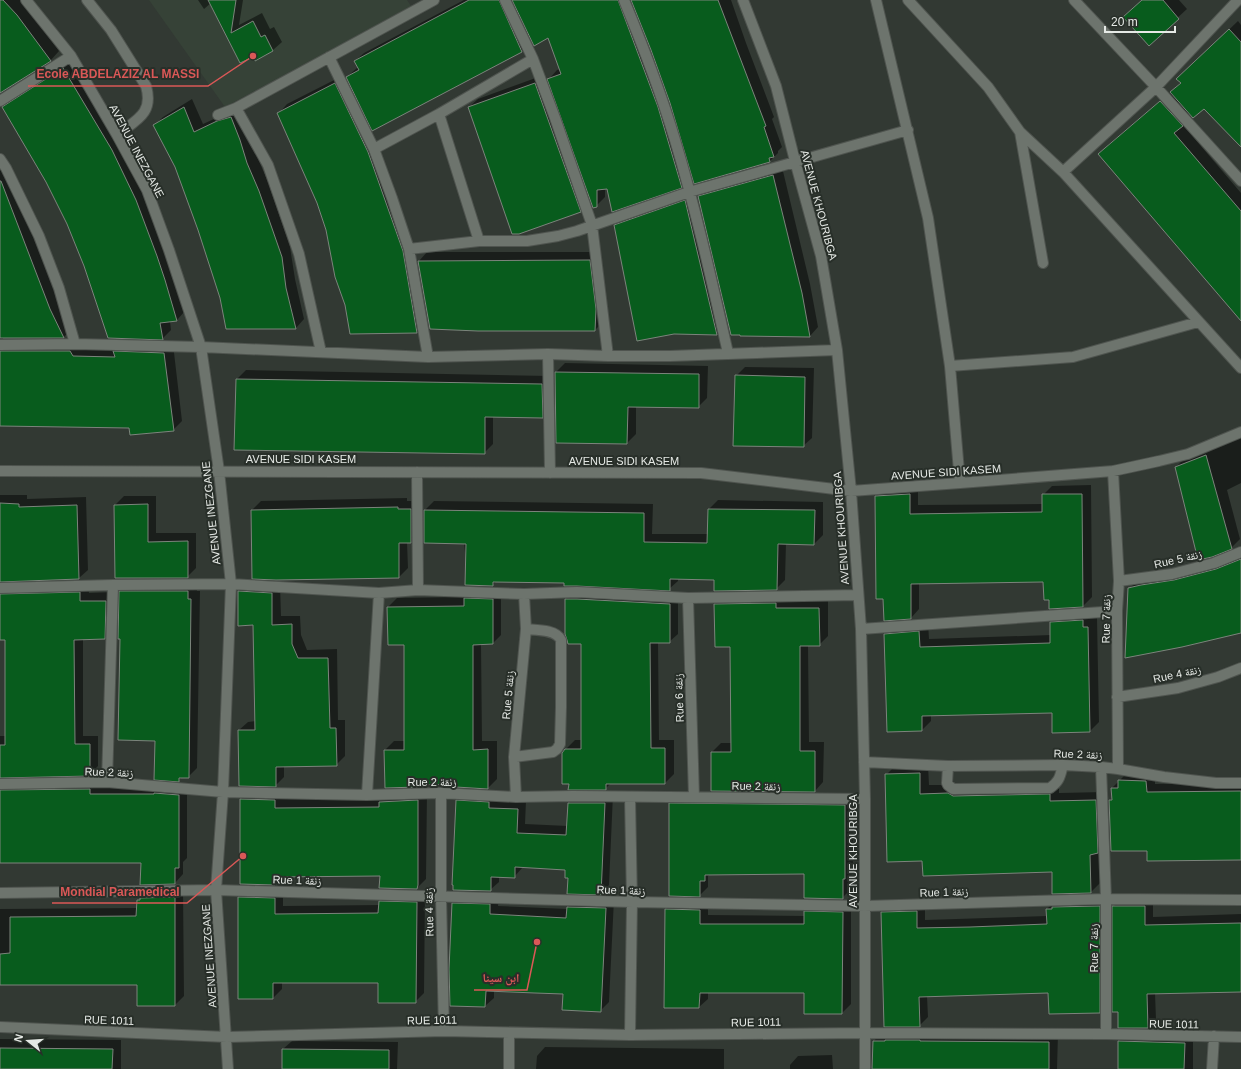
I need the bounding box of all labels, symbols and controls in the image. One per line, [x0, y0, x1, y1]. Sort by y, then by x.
scale bar [1105, 8, 1175, 34]
text: 20 m [1111, 15, 1138, 29]
callout: Ecole ABDELAZIZ AL MASSI [28, 62, 208, 86]
text: Ecole ABDELAZIZ AL MASSI [37, 67, 199, 81]
street label: AVENUE INEZGANE [107, 102, 167, 200]
street label: AVENUE KHOURIBGA [799, 149, 840, 262]
street label: AVENUE SIDI KASEM [246, 453, 356, 465]
street label: AVENUE SIDI KASEM [569, 455, 679, 467]
street label: AVENUE INEZGANE [200, 461, 222, 565]
street label: AVENUE SIDI KASEM [890, 462, 1002, 482]
street label: AVENUE KHOURIBGA [831, 470, 851, 585]
street label: Rue 5 زنقة [1153, 548, 1203, 570]
street label: Rue 7 زنقة [1100, 594, 1112, 644]
street label: Rue 4 زنقة [1152, 663, 1202, 685]
street label: Rue 5 زنقة [500, 670, 516, 720]
street label: Rue 6 زنقة [672, 673, 686, 723]
street label: Rue 2 زنقة [1053, 747, 1103, 761]
street label: Rue 2 زنقة [84, 765, 134, 779]
street label: Rue 2 زنقة [408, 776, 456, 788]
street label: Rue 2 زنقة [731, 780, 781, 792]
street label: AVENUE KHOURIBGA [847, 794, 859, 908]
street label: Rue 1 زنقة [272, 873, 322, 887]
callout: Mondial Paramedical [52, 879, 187, 903]
street label: Rue 1 زنقة [596, 883, 646, 897]
text: Mondial Paramedical [60, 885, 180, 899]
street label: Rue 1 زنقة [919, 885, 969, 899]
street label: Rue 4 زنقة [423, 887, 435, 937]
street label: AVENUE INEZGANE [199, 904, 219, 1008]
street label: Rue 7 زنقة [1088, 924, 1100, 972]
callout: ابن سينا [474, 966, 527, 990]
text: ابن سينا [483, 971, 519, 986]
street label: RUE 1011 [84, 1013, 134, 1027]
street label: RUE 1011 [407, 1014, 457, 1026]
street label: RUE 1011 [731, 1016, 781, 1028]
street label: RUE 1011 [1149, 1018, 1199, 1030]
north arrow [8, 1021, 48, 1061]
text: N [12, 1032, 25, 1044]

